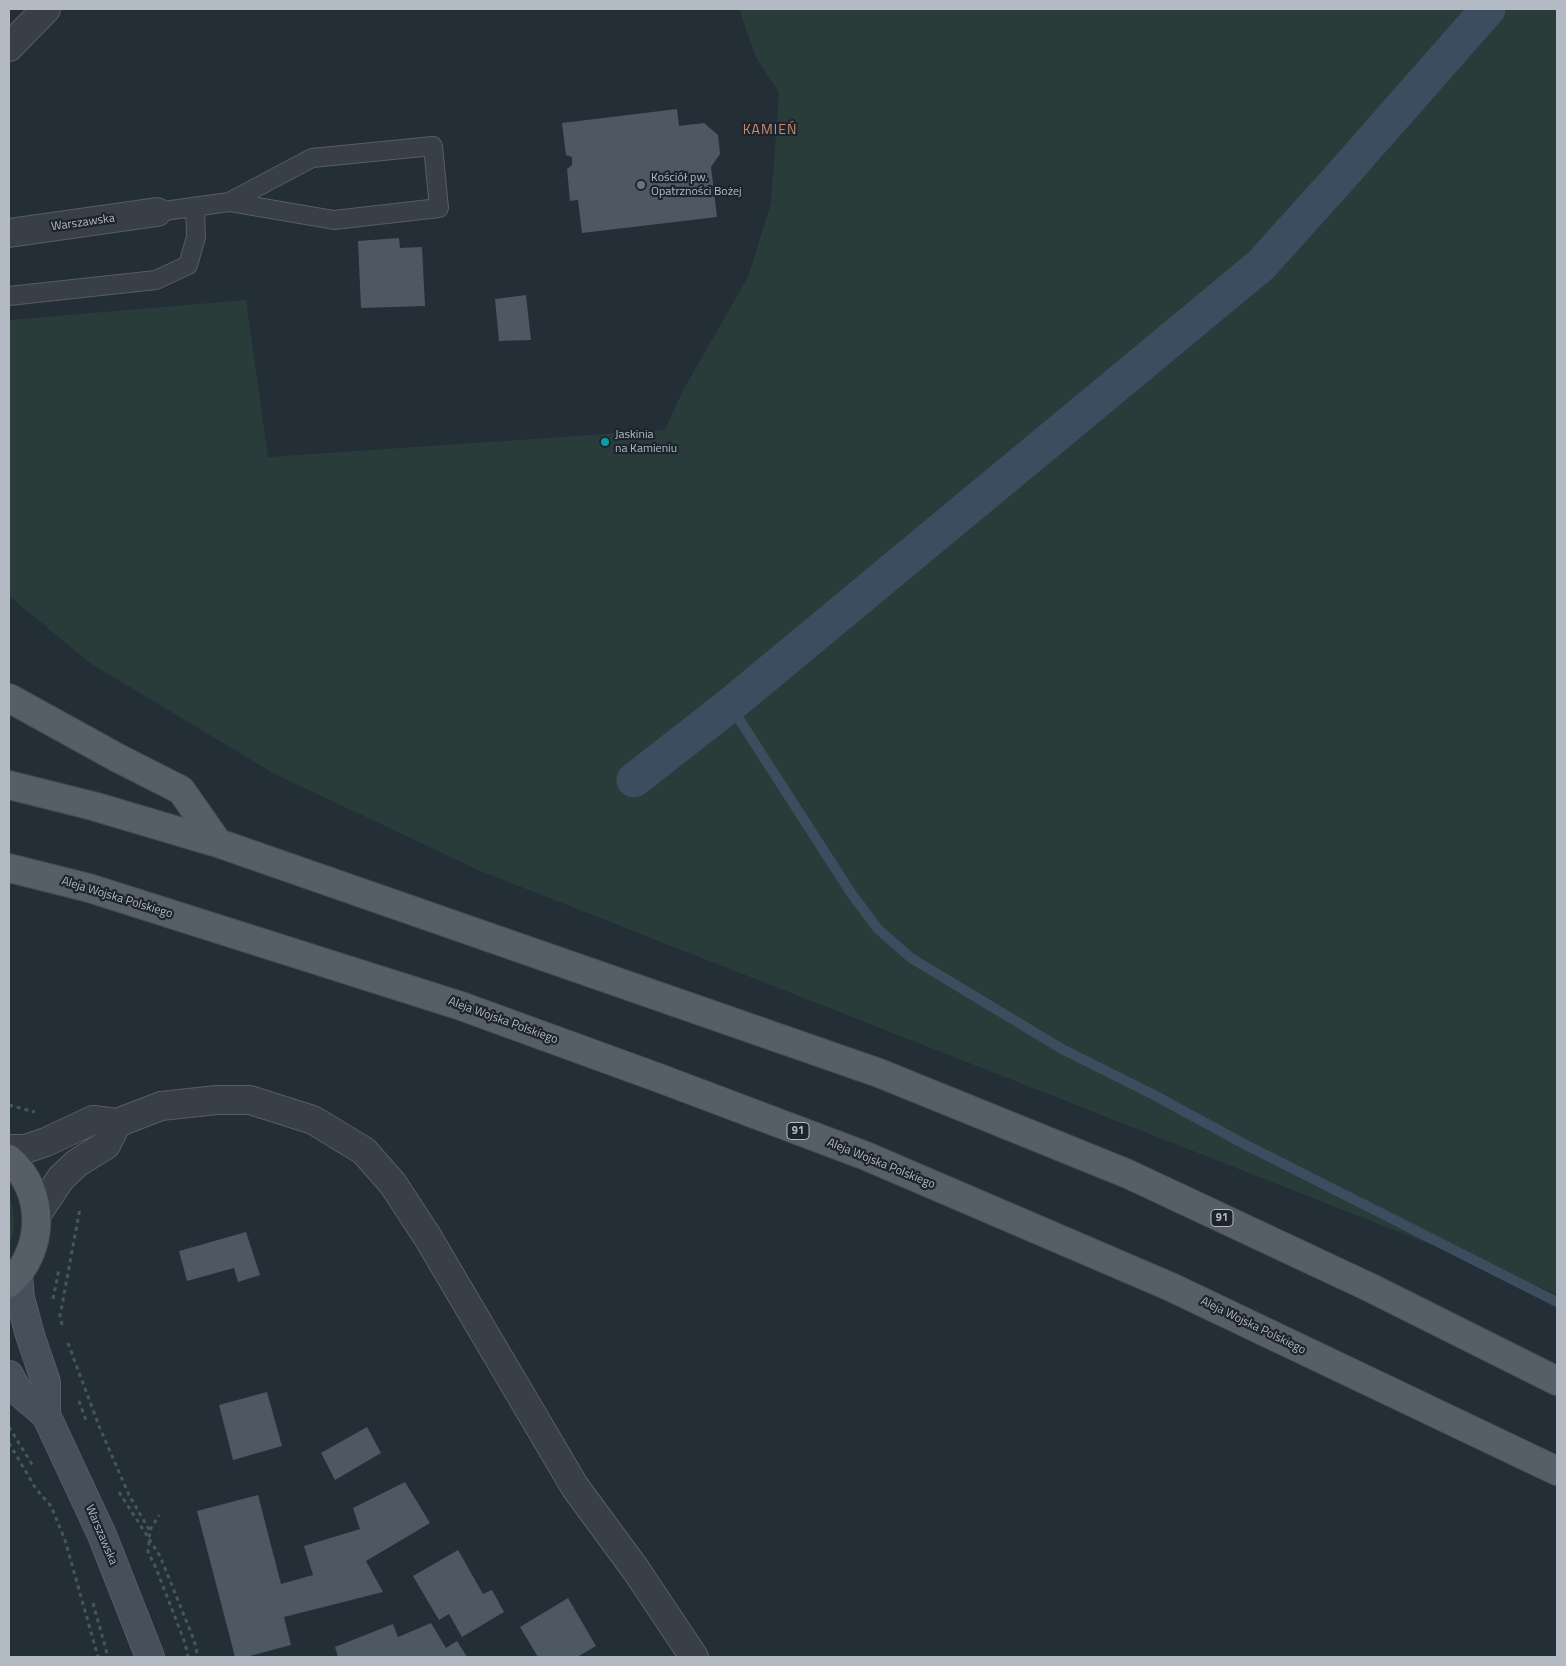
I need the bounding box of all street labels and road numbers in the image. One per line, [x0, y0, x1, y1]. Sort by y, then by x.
street label: Warszawska [50, 211, 116, 235]
street label: Aleja Wojska Polskiego [60, 874, 174, 922]
street label: Aleja Wojska Polskiego [446, 995, 560, 1047]
road number: 91 [787, 1122, 809, 1140]
street label: Aleja Wojska Polskiego [825, 1136, 937, 1192]
road number: 91 [1211, 1210, 1233, 1226]
street label: Aleja Wojska Polskiego [1198, 1294, 1308, 1358]
street label: Warszawska [82, 1503, 120, 1567]

